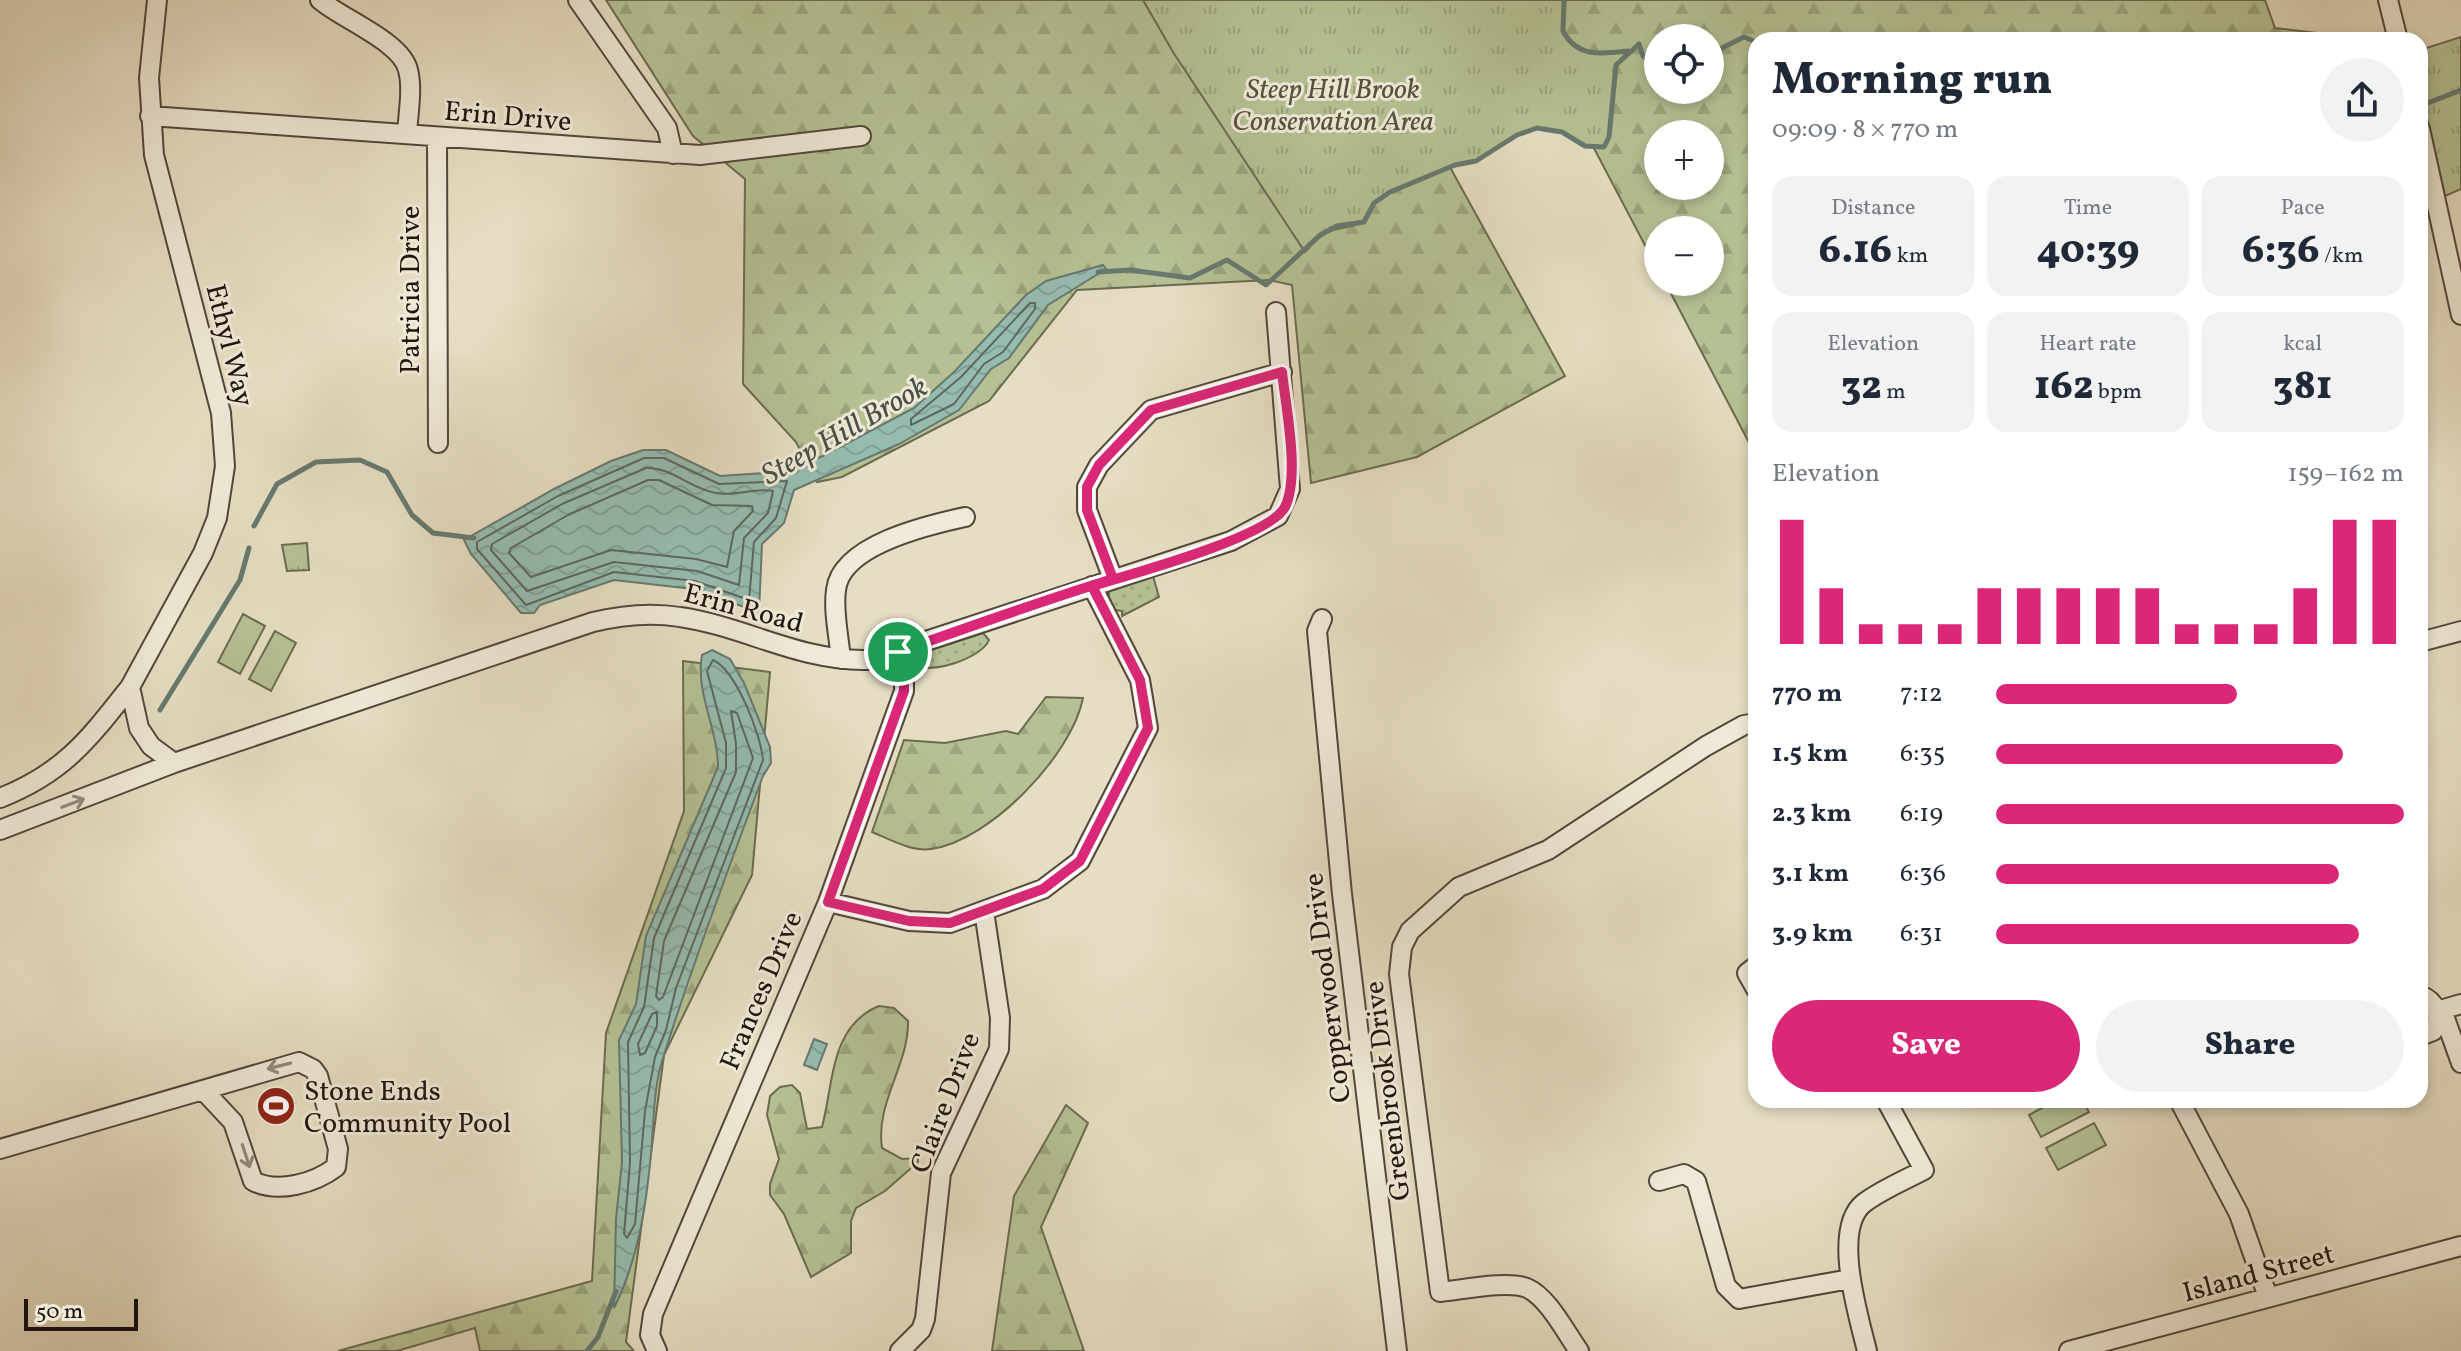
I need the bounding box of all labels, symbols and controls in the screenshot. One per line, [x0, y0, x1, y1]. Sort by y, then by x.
map controls [1644, 24, 1724, 296]
button: locate [1644, 24, 1724, 104]
text: Morning run [1772, 51, 2052, 112]
button: share [2320, 58, 2404, 142]
park label: Steep Hill Brook Conservation Area [1232, 71, 1434, 142]
street label: Erin Drive [442, 93, 573, 142]
text: 09:09 · 8 × 770 m [1772, 112, 1958, 148]
button: + [1644, 120, 1724, 200]
text: Distance [1831, 193, 1915, 224]
text: Time [2064, 193, 2112, 224]
text: Pace [2281, 193, 2325, 224]
street label: Patricia Drive [392, 206, 431, 374]
button: − [1644, 216, 1724, 296]
text: 6.16 [1818, 224, 1892, 280]
text: 40:39 [2036, 224, 2139, 280]
text: 6:36 [2242, 224, 2320, 280]
text: km [1892, 241, 1928, 272]
text: /km [2320, 241, 2364, 272]
street label: Ethyl Way [195, 280, 263, 411]
text: Elevation [1828, 329, 1919, 360]
text: Heart rate [2039, 329, 2137, 360]
text: kcal [2283, 329, 2322, 360]
text: 32 [1841, 360, 1882, 416]
text: 162 [2034, 360, 2093, 416]
text: 381 [2273, 360, 2332, 416]
water label: Steep Hill Brook [754, 367, 936, 496]
text: m [1882, 377, 1906, 408]
text: bpm [2093, 377, 2142, 408]
text: Elevation [1772, 456, 1880, 492]
text: 159–162 m [2288, 456, 2404, 492]
street label: Erin Road [679, 575, 808, 644]
pin [864, 618, 932, 686]
icon: arrive [876, 630, 920, 674]
text: 770 m [1772, 676, 1842, 712]
text: 7:12 [1900, 676, 1943, 712]
text: 1.5 km [1772, 736, 1848, 772]
text: 6:35 [1900, 736, 1945, 772]
one-way arrow [60, 795, 85, 809]
text: 2.3 km [1772, 796, 1852, 832]
text: 6:19 [1900, 796, 1943, 832]
text: 3.1 km [1772, 856, 1849, 892]
text: 6:36 [1900, 856, 1946, 892]
street label: Copperwood Drive [1295, 871, 1362, 1105]
street label: Frances Drive [711, 906, 813, 1076]
text: 3.9 km [1772, 916, 1853, 952]
text: 6:31 [1900, 916, 1943, 952]
street label: Greenbrook Drive [1356, 979, 1421, 1203]
button: Save [1772, 1000, 2080, 1092]
button: Share [2096, 1000, 2404, 1092]
street label: Claire Drive [902, 1027, 991, 1179]
one-way arrow [267, 1059, 293, 1074]
place label: Stone Ends Community Pool [304, 1073, 511, 1144]
sports icon: Stone Ends Community Pool [255, 1085, 297, 1127]
one-way arrow [239, 1144, 254, 1169]
street label: Island Street [2178, 1235, 2339, 1313]
scale bar [24, 1295, 138, 1331]
text: 50 m [36, 1297, 83, 1328]

